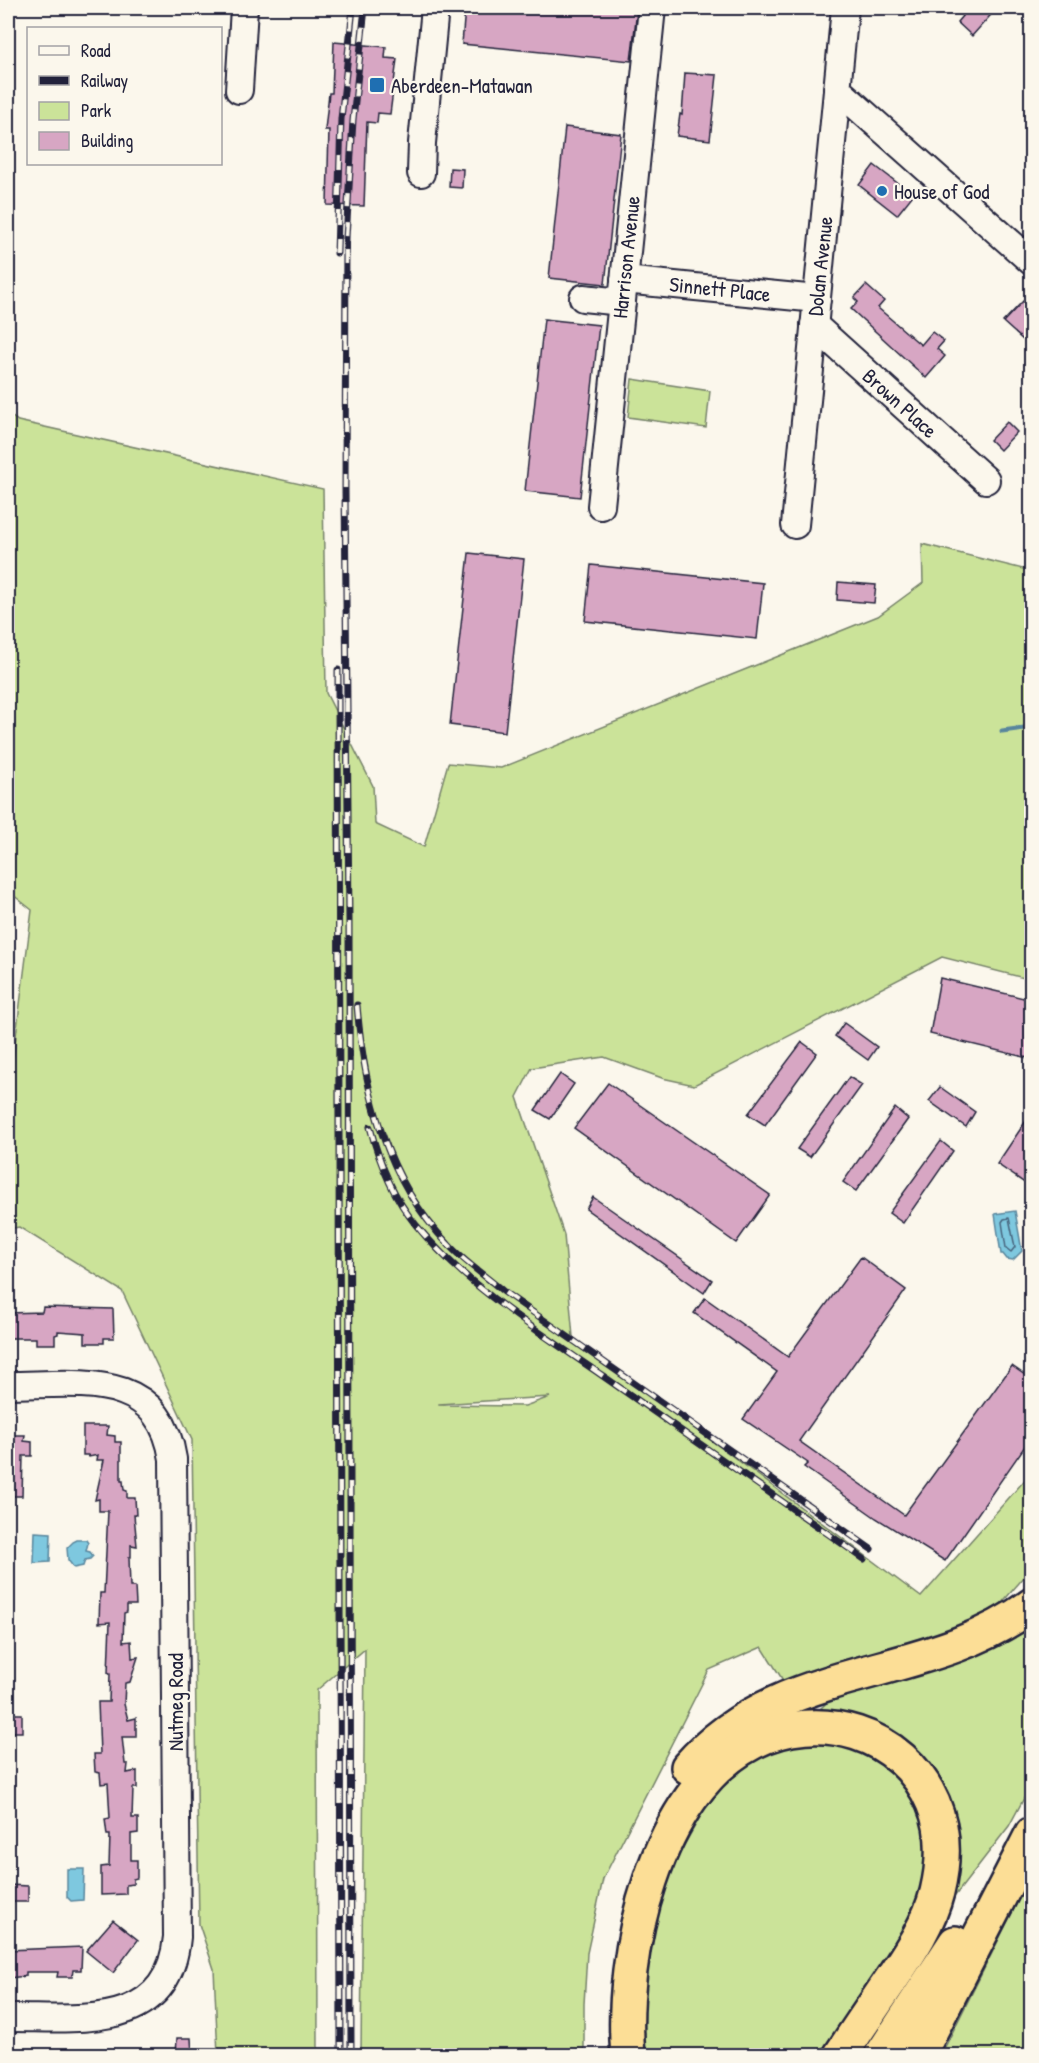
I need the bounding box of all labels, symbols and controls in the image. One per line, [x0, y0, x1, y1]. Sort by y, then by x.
legend [27, 27, 222, 165]
text: Road [81, 38, 111, 63]
text: Railway [81, 68, 128, 93]
place label: Aberdeen-Matawan [391, 71, 533, 100]
marker: Aberdeen-Matawan [368, 76, 386, 94]
text: Park [81, 98, 112, 123]
text: Building [81, 128, 133, 153]
place label: House of God [894, 177, 990, 206]
marker: House of God [875, 184, 889, 198]
street label: Harrison Avenue [605, 194, 647, 320]
street label: Dolan Avenue [800, 215, 840, 317]
street label: Sinnett Place [668, 269, 772, 309]
street label: Brown Place [856, 362, 944, 444]
street label: Nutmeg Road [161, 1653, 190, 1751]

